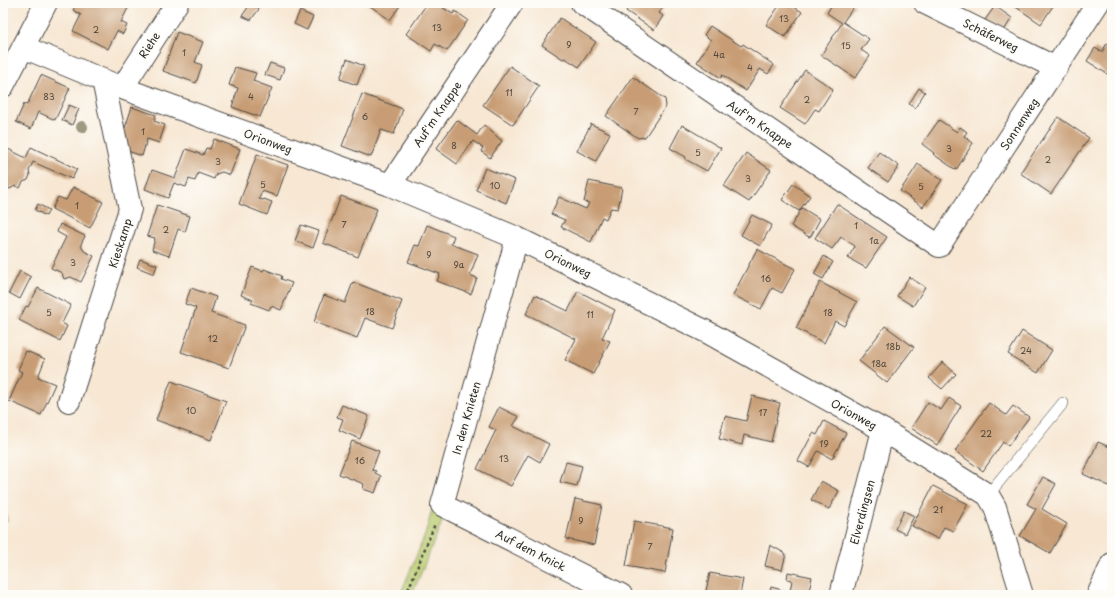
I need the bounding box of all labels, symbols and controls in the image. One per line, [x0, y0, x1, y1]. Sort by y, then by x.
house number: 13 [779, 11, 789, 25]
street label: Schäferweg [960, 14, 1022, 56]
house number: 13 [432, 20, 442, 34]
house number: 2 [93, 22, 99, 36]
street label: Riehe [134, 28, 164, 62]
house number: 9 [566, 37, 572, 51]
house number: 15 [841, 38, 851, 52]
house number: 1 [182, 45, 186, 59]
house number: 4a [713, 47, 725, 61]
house number: 4 [747, 60, 753, 74]
street label: Auf'm Knappe [409, 78, 465, 150]
house number: 11 [505, 85, 513, 99]
house number: 83 [43, 89, 55, 103]
house number: 4 [248, 89, 254, 103]
house number: 2 [804, 92, 810, 106]
street label: Sonnenweg [996, 94, 1042, 154]
street label: Auf'm Knappe [724, 96, 796, 152]
house number: 7 [633, 104, 639, 118]
house number: 6 [362, 109, 368, 123]
house number: 1 [141, 124, 145, 138]
street label: Orionweg [241, 124, 295, 158]
house number: 8 [451, 138, 457, 152]
house number: 3 [946, 141, 952, 155]
house number: 5 [695, 145, 701, 159]
house number: 2 [1045, 152, 1051, 166]
house number: 3 [215, 154, 221, 168]
house number: 3 [745, 171, 751, 185]
house number: 5 [260, 177, 266, 191]
house number: 10 [490, 178, 501, 192]
house number: 5 [918, 179, 924, 193]
house number: 1 [75, 198, 79, 212]
street label: Kieskamp [104, 216, 136, 270]
house number: 7 [341, 217, 347, 231]
house number: 1 [854, 218, 858, 232]
house number: 2 [163, 222, 169, 236]
house number: 1a [869, 233, 879, 247]
street label: Orionweg [542, 244, 594, 282]
house number: 9 [426, 247, 432, 261]
house number: 3 [70, 255, 76, 269]
house number: 9a [454, 257, 465, 271]
house number: 16 [761, 271, 771, 285]
house number: 18 [365, 304, 375, 318]
house number: 5 [46, 305, 52, 319]
house number: 18 [823, 305, 833, 319]
house number: 11 [586, 307, 594, 321]
house number: 12 [208, 331, 218, 345]
house number: 18b [886, 339, 900, 353]
house number: 24 [1020, 343, 1032, 357]
house number: 18a [871, 356, 887, 370]
street label: In den Knieten [447, 379, 485, 457]
street label: Orionweg [828, 394, 880, 434]
house number: 10 [186, 403, 197, 417]
house number: 17 [759, 405, 768, 419]
house number: 22 [980, 426, 992, 440]
house number: 19 [819, 436, 829, 450]
house number: 13 [499, 451, 509, 465]
house number: 16 [355, 453, 365, 467]
street label: Elverdingsen [845, 478, 879, 546]
house number: 21 [933, 502, 943, 516]
house number: 9 [578, 513, 584, 527]
street label: Auf dem Knick [493, 525, 569, 575]
house number: 7 [647, 539, 653, 553]

